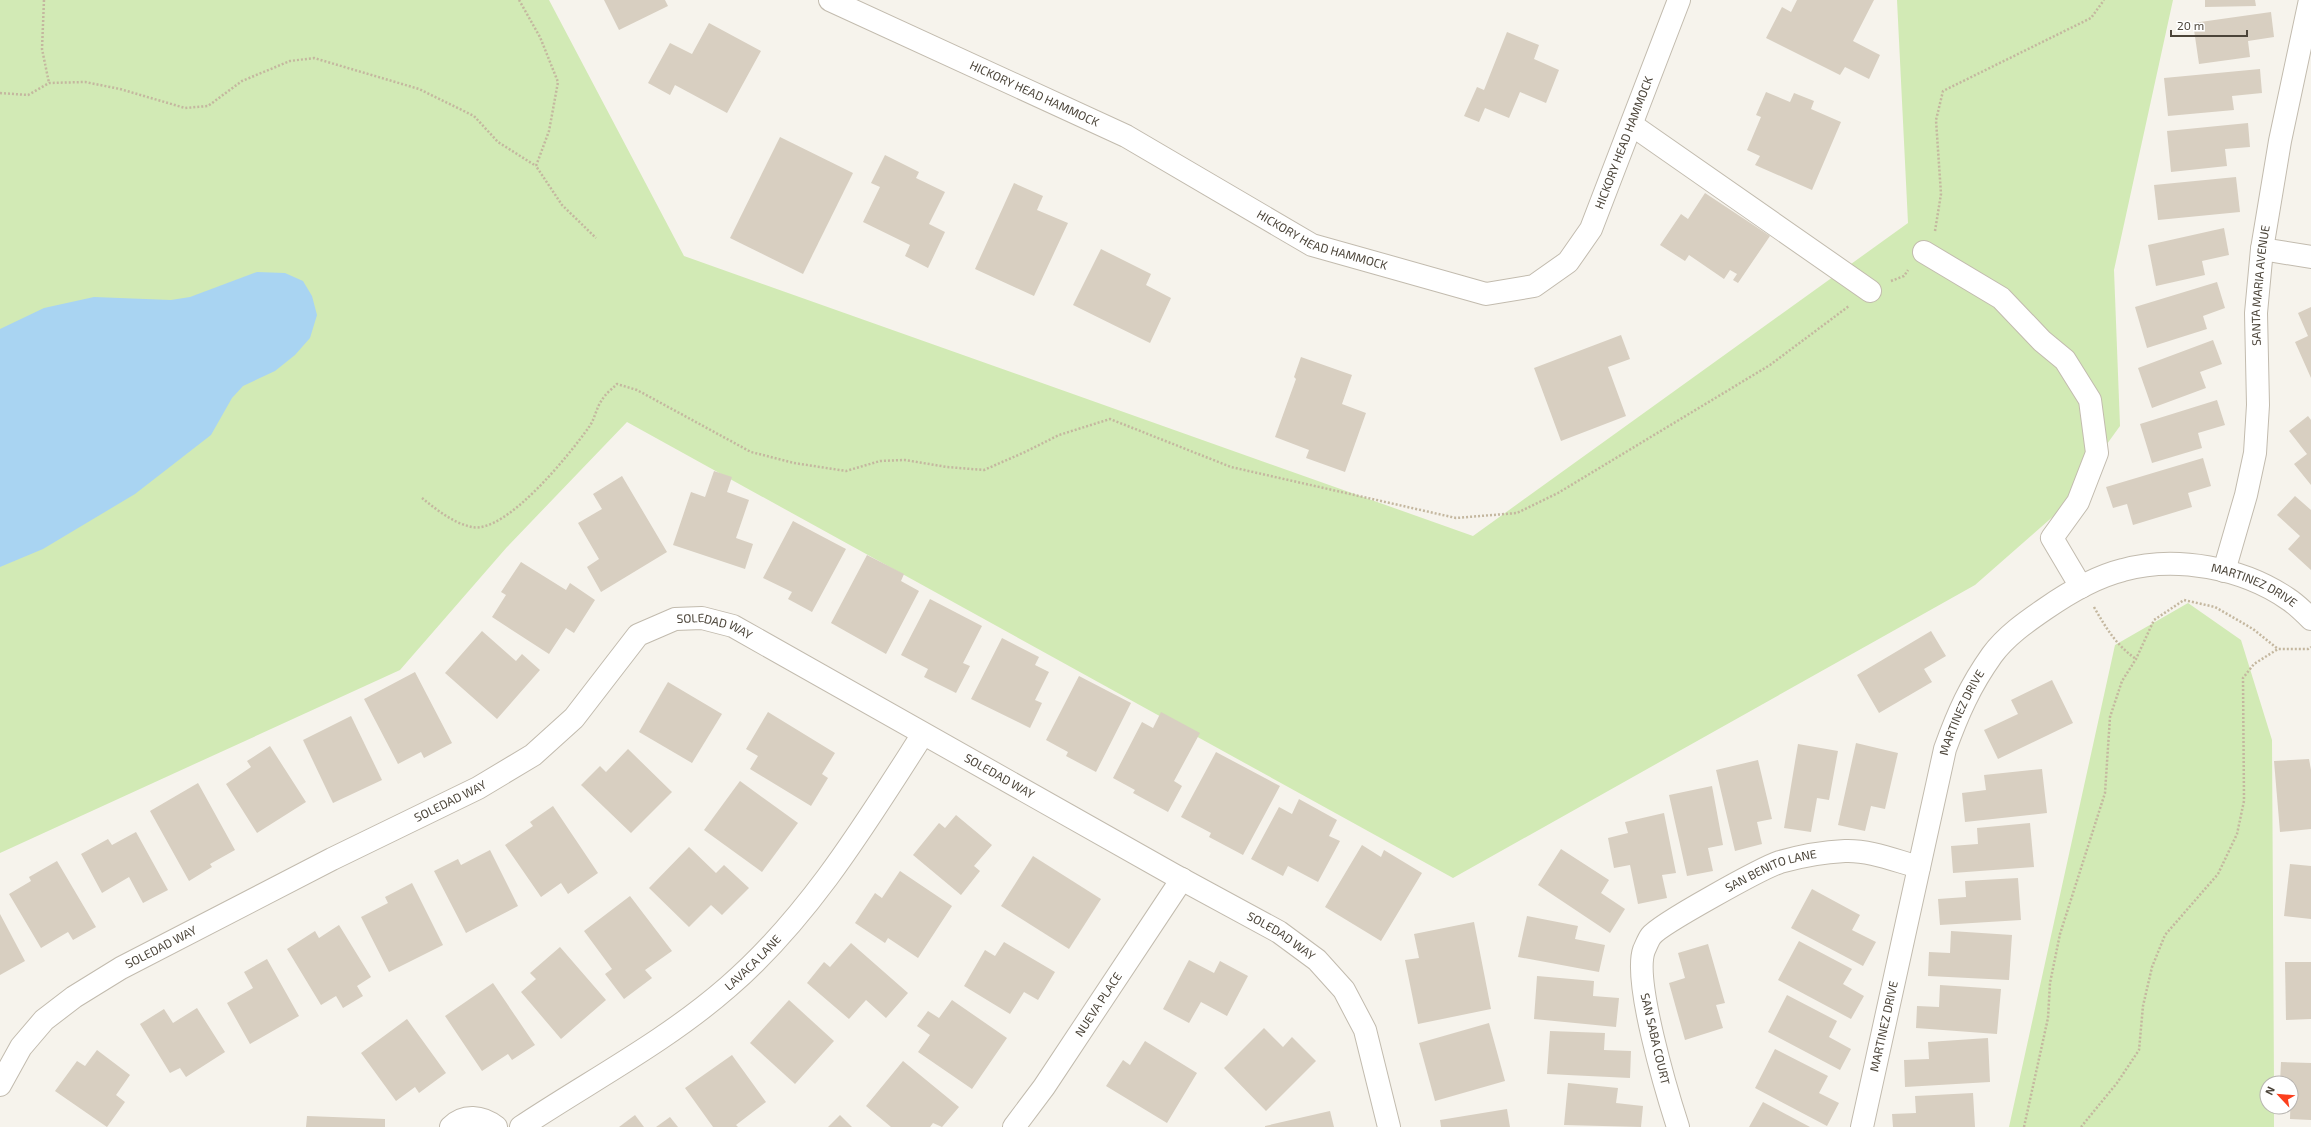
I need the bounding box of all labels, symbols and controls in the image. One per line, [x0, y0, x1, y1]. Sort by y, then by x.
scale bar [2171, 12, 2247, 38]
text: 20 m [2177, 18, 2204, 32]
street label: HICKORY HEAD HAMMOCK [968, 57, 1102, 129]
street label: HICKORY HEAD HAMMOCK [1591, 74, 1655, 211]
street label: HICKORY HEAD HAMMOCK [1255, 206, 1389, 272]
street label: SANTA MARIA AVENUE [2248, 224, 2272, 346]
street label: MARTINEZ DRIVE [2210, 560, 2301, 609]
street label: SOLEDAD WAY [676, 610, 755, 642]
street label: MARTINEZ DRIVE [1936, 666, 1987, 757]
street label: SOLEDAD WAY [962, 750, 1037, 801]
street label: SOLEDAD WAY [412, 777, 488, 824]
street label: SAN BENITO LANE [1722, 846, 1818, 894]
street label: SOLEDAD WAY [1245, 908, 1318, 962]
street label: SOLEDAD WAY [123, 922, 199, 971]
street label: LAVACA LANE [721, 931, 783, 993]
street label: NUEVA PLACE [1072, 969, 1124, 1039]
street label: MARTINEZ DRIVE [1866, 979, 1900, 1073]
street label: SAN SABA COURT [1639, 992, 1673, 1086]
north arrow [2259, 1075, 2299, 1115]
text: N [2262, 1084, 2277, 1097]

